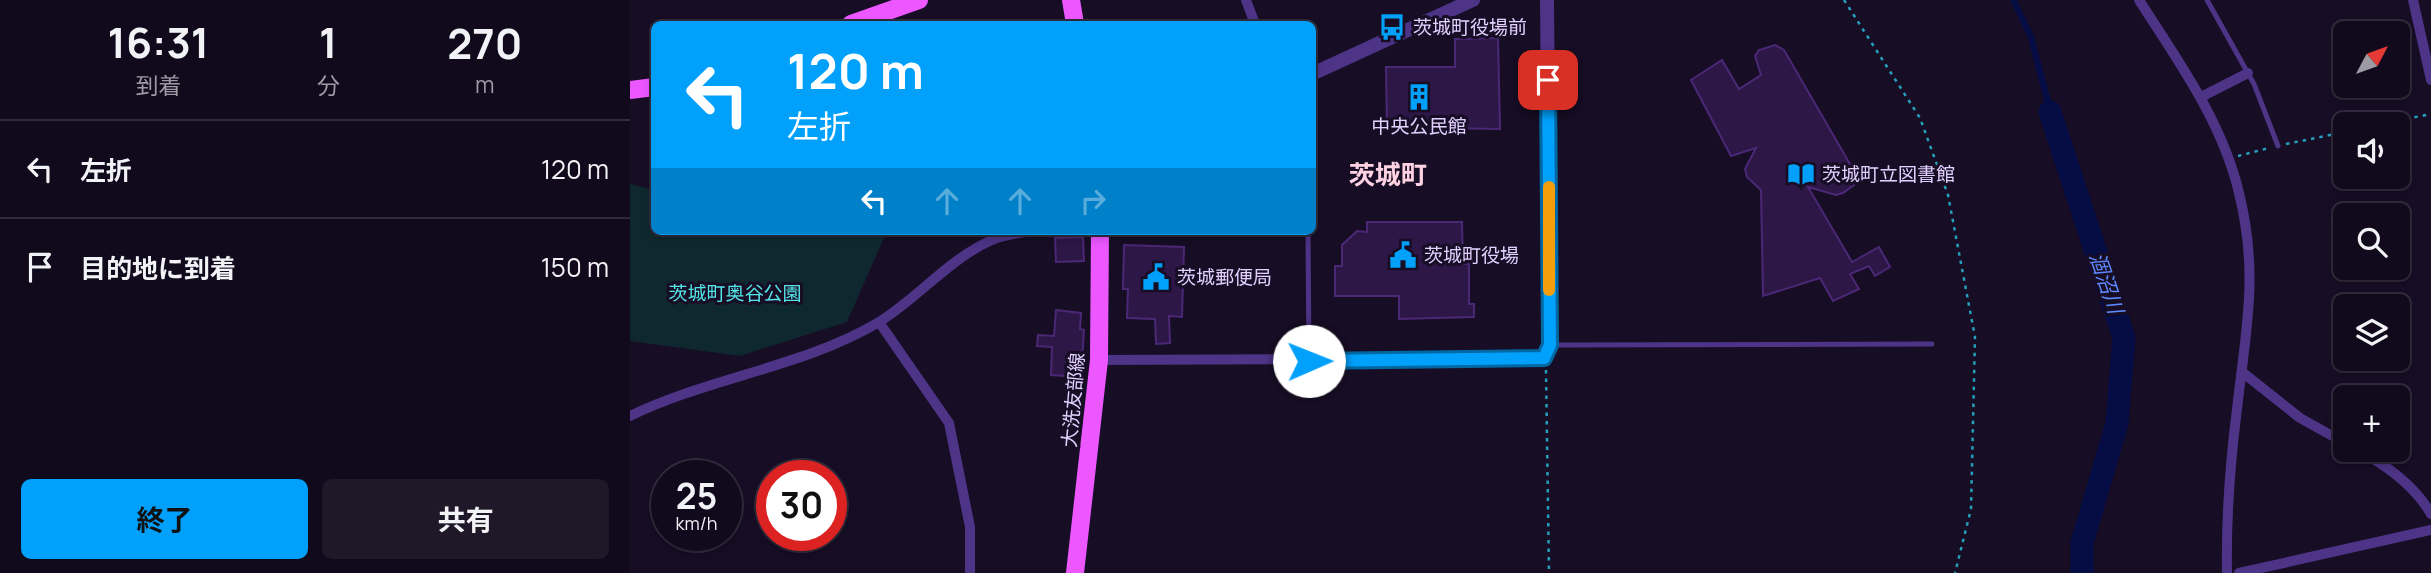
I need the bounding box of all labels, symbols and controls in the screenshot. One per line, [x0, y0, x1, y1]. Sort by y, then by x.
bus stop icon: 茨城町役場前 [1377, 12, 1407, 42]
text: 16:31 [108, 13, 209, 71]
text: 1 [319, 13, 338, 71]
text: 270 [447, 14, 522, 72]
place label: 茨城町役場前 [1413, 14, 1527, 40]
north arrow [2333, 21, 2410, 98]
map controls [2333, 21, 2410, 462]
text: 120 m [787, 37, 924, 104]
icon: left [672, 49, 763, 140]
pin [1518, 50, 1578, 110]
icon: arrive [1529, 61, 1567, 99]
text: m [475, 68, 495, 100]
text: 到着 [135, 69, 181, 101]
text: 分 [317, 69, 340, 101]
building icon: 中央公民館 [1404, 82, 1434, 112]
text: 左折 [787, 104, 851, 148]
button: sound [2333, 112, 2410, 189]
place label: 中央公民館 [1371, 113, 1467, 139]
icon: left [21, 150, 59, 188]
text: 120 m [541, 151, 609, 187]
text: 左折 [80, 152, 132, 188]
district label: 茨城町 [1349, 156, 1427, 192]
library icon: 茨城町立図書館 [1786, 159, 1816, 189]
place label: 茨城町立図書館 [1822, 161, 1955, 187]
icon: left [855, 182, 893, 220]
icon: ahead [928, 182, 966, 220]
icon: ahead [1001, 182, 1039, 220]
icon: right [1074, 182, 1112, 220]
button: search [2333, 203, 2410, 280]
public building icon: 茨城町役場 [1388, 240, 1418, 270]
place label: 茨城町役場 [1424, 242, 1519, 268]
icon: arrive [21, 248, 59, 286]
water label: 涸沼川 [2083, 248, 2131, 319]
text: 150 m [541, 249, 609, 285]
text: 目的地に到着 [80, 250, 236, 286]
public building icon: 茨城郵便局 [1141, 262, 1171, 292]
place label: 茨城郵便局 [1177, 264, 1272, 290]
park label: 茨城町奥谷公園 [668, 280, 802, 306]
button: layers [2333, 294, 2410, 371]
position arrow [1272, 324, 1346, 398]
street label: 大洗友部線 [1056, 352, 1090, 448]
button: + [2333, 385, 2410, 462]
speed limit sign: 30 [756, 460, 847, 551]
text: 25 [676, 472, 717, 520]
button: 終了 [21, 479, 308, 559]
button: 共有 [322, 479, 609, 559]
text: km/h [676, 511, 717, 535]

